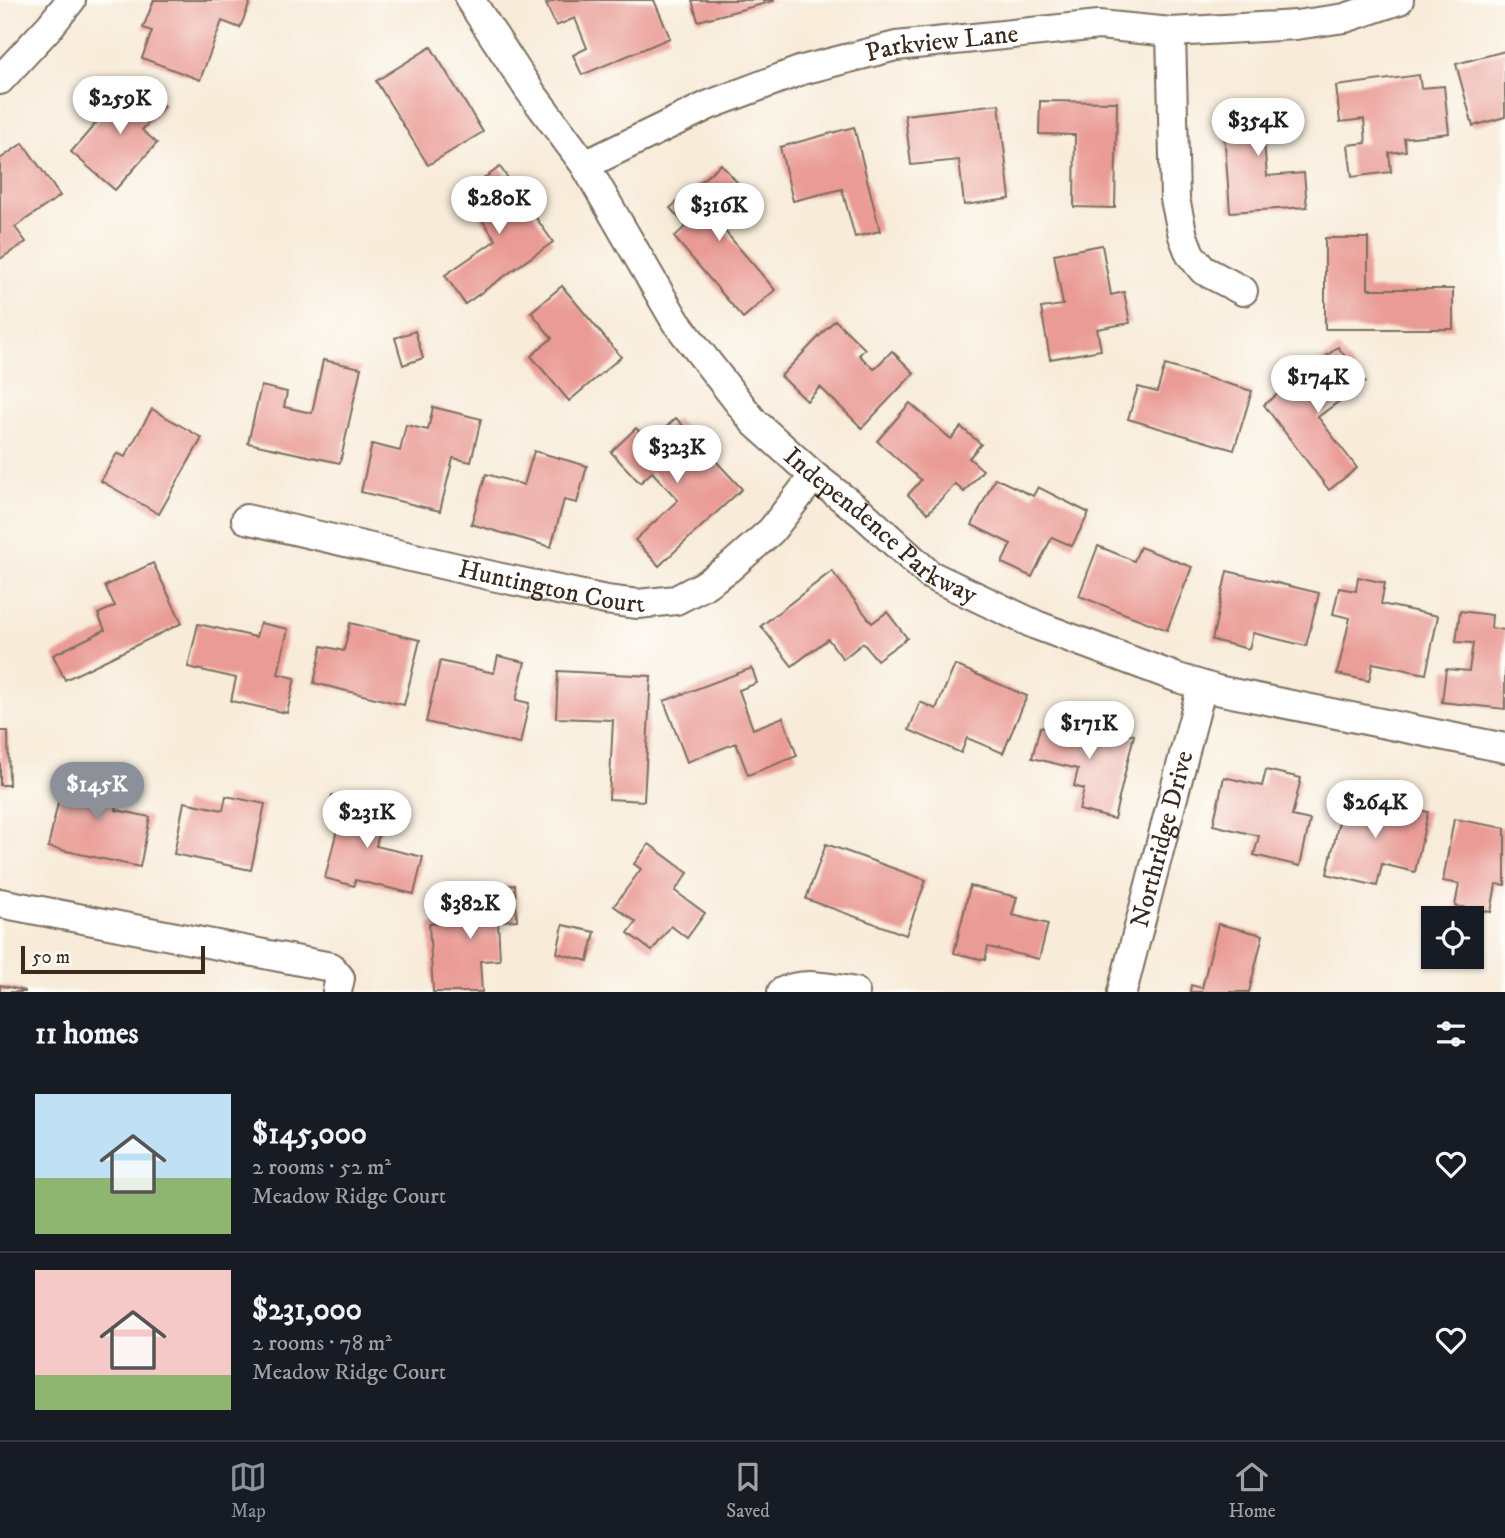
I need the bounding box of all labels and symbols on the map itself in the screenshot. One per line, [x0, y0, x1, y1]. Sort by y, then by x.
street label: Parkview Lane [862, 17, 1020, 70]
pin: $259K [71, 76, 169, 136]
pin: $354K [1209, 99, 1307, 158]
pin: $280K [450, 176, 548, 236]
pin: $316K [670, 184, 768, 243]
pin: $174K [1269, 356, 1367, 415]
pin: $323K [628, 426, 726, 485]
street label: Independence Parkway [777, 440, 983, 612]
street label: Huntington Court [455, 552, 646, 621]
pin: $171K [1040, 702, 1138, 761]
street label: Northridge Drive [1123, 747, 1201, 931]
pin: $145K [48, 762, 146, 822]
pin: $264K [1326, 780, 1424, 840]
pin: $231K [318, 790, 416, 850]
pin: $382K [421, 881, 519, 941]
scale bar [21, 943, 205, 975]

